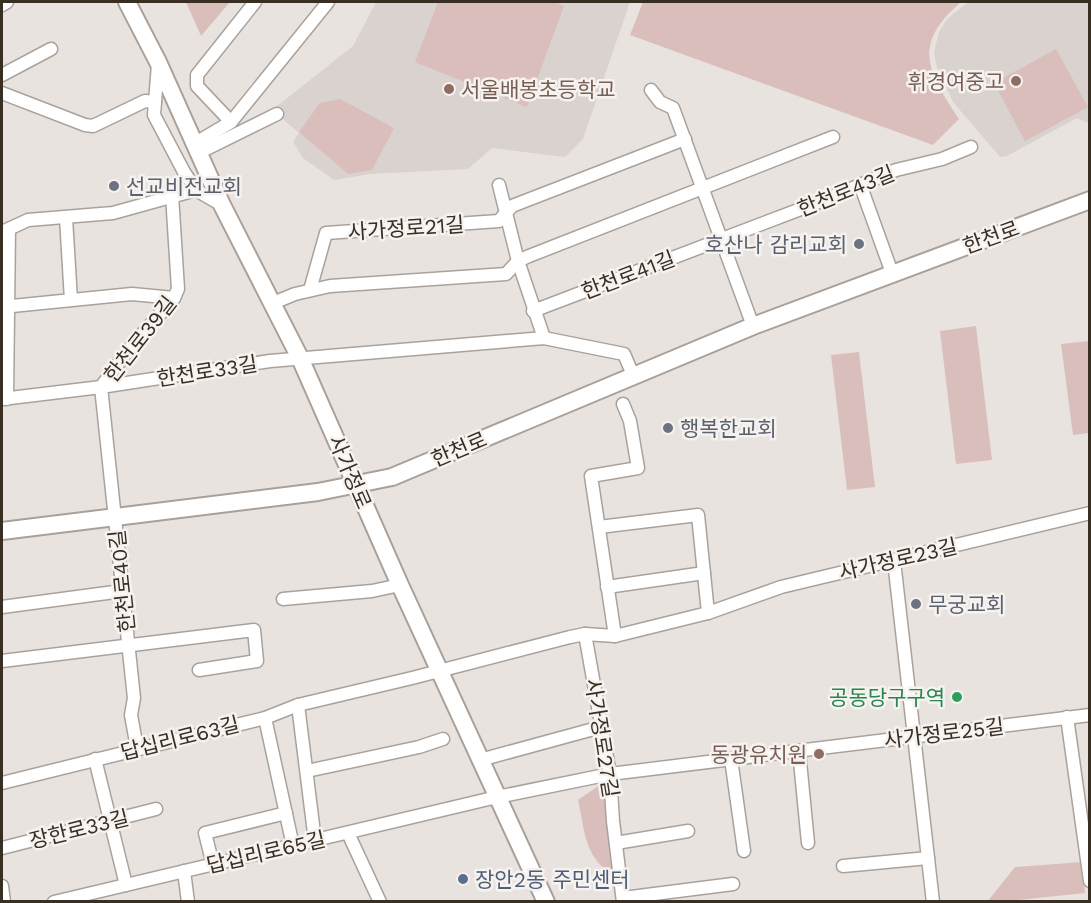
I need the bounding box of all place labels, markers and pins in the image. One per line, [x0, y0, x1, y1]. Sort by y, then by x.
place label: 휘경여중고 [907, 69, 1004, 94]
marker: 휘경여중고 [1009, 74, 1023, 88]
place label: 서울배봉초등학교 [461, 77, 616, 102]
marker: 서울배봉초등학교 [442, 82, 456, 96]
place label: 선교비전교회 [126, 174, 242, 199]
marker: 선교비전교회 [107, 179, 121, 193]
place label: 호산나 감리교회 [705, 232, 847, 257]
marker: 호산나 감리교회 [852, 237, 866, 251]
place label: 행복한교회 [680, 416, 777, 441]
marker: 행복한교회 [661, 421, 675, 435]
place label: 무궁교회 [928, 592, 1005, 617]
marker: 무궁교회 [909, 597, 923, 611]
place label: 공동당구구역 [829, 685, 945, 710]
marker: 공동당구구역 [950, 690, 964, 704]
place label: 동광유치원 [710, 742, 807, 767]
marker: 동광유치원 [812, 747, 826, 761]
place label: 장안2동 주민센터 [475, 867, 630, 892]
marker: 장안2동 주민센터 [456, 872, 470, 886]

